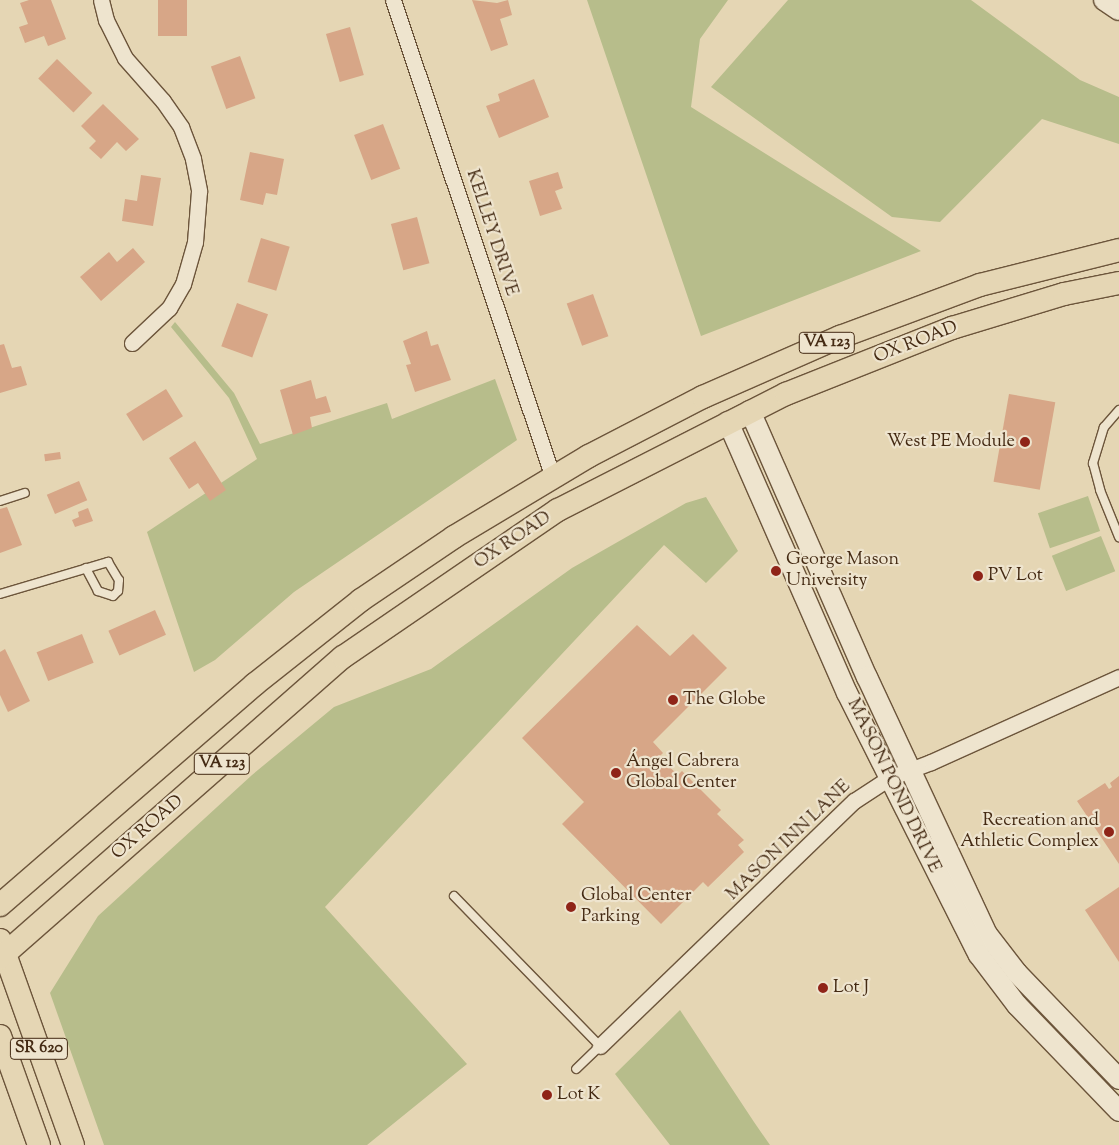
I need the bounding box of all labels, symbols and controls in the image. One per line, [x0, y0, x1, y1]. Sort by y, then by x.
street label: KELLEY DRIVE [460, 167, 522, 299]
street label: OX ROAD [871, 317, 961, 369]
road number: VA 123 [798, 329, 856, 356]
place label: West PE Module [887, 431, 1015, 453]
marker: West PE Module [1019, 436, 1031, 448]
street label: OX ROAD [471, 507, 555, 575]
place label: George Mason University [786, 550, 899, 592]
marker: George Mason University [770, 565, 782, 577]
place label: PV Lot [988, 565, 1043, 587]
marker: PV Lot [972, 570, 984, 582]
place label: The Globe [683, 689, 766, 711]
marker: The Globe [667, 694, 679, 706]
street label: MASON POND DRIVE [841, 695, 945, 877]
road number: VA 123 [193, 751, 251, 778]
place label: Ángel Cabrera Global Center [626, 752, 739, 794]
marker: Ángel Cabrera Global Center [610, 767, 622, 779]
street label: MASON INN LANE [722, 776, 856, 906]
street label: OX ROAD [108, 791, 188, 865]
place label: Recreation and Athletic Complex [960, 811, 1099, 854]
marker: Recreation and Athletic Complex [1103, 826, 1115, 838]
place label: Global Center Parking [581, 886, 691, 929]
marker: Global Center Parking [565, 901, 577, 913]
place label: Lot J [833, 977, 869, 999]
marker: Lot J [817, 982, 829, 994]
road number: SR 620 [9, 1036, 69, 1062]
place label: Lot K [557, 1084, 601, 1106]
marker: Lot K [541, 1089, 553, 1101]

